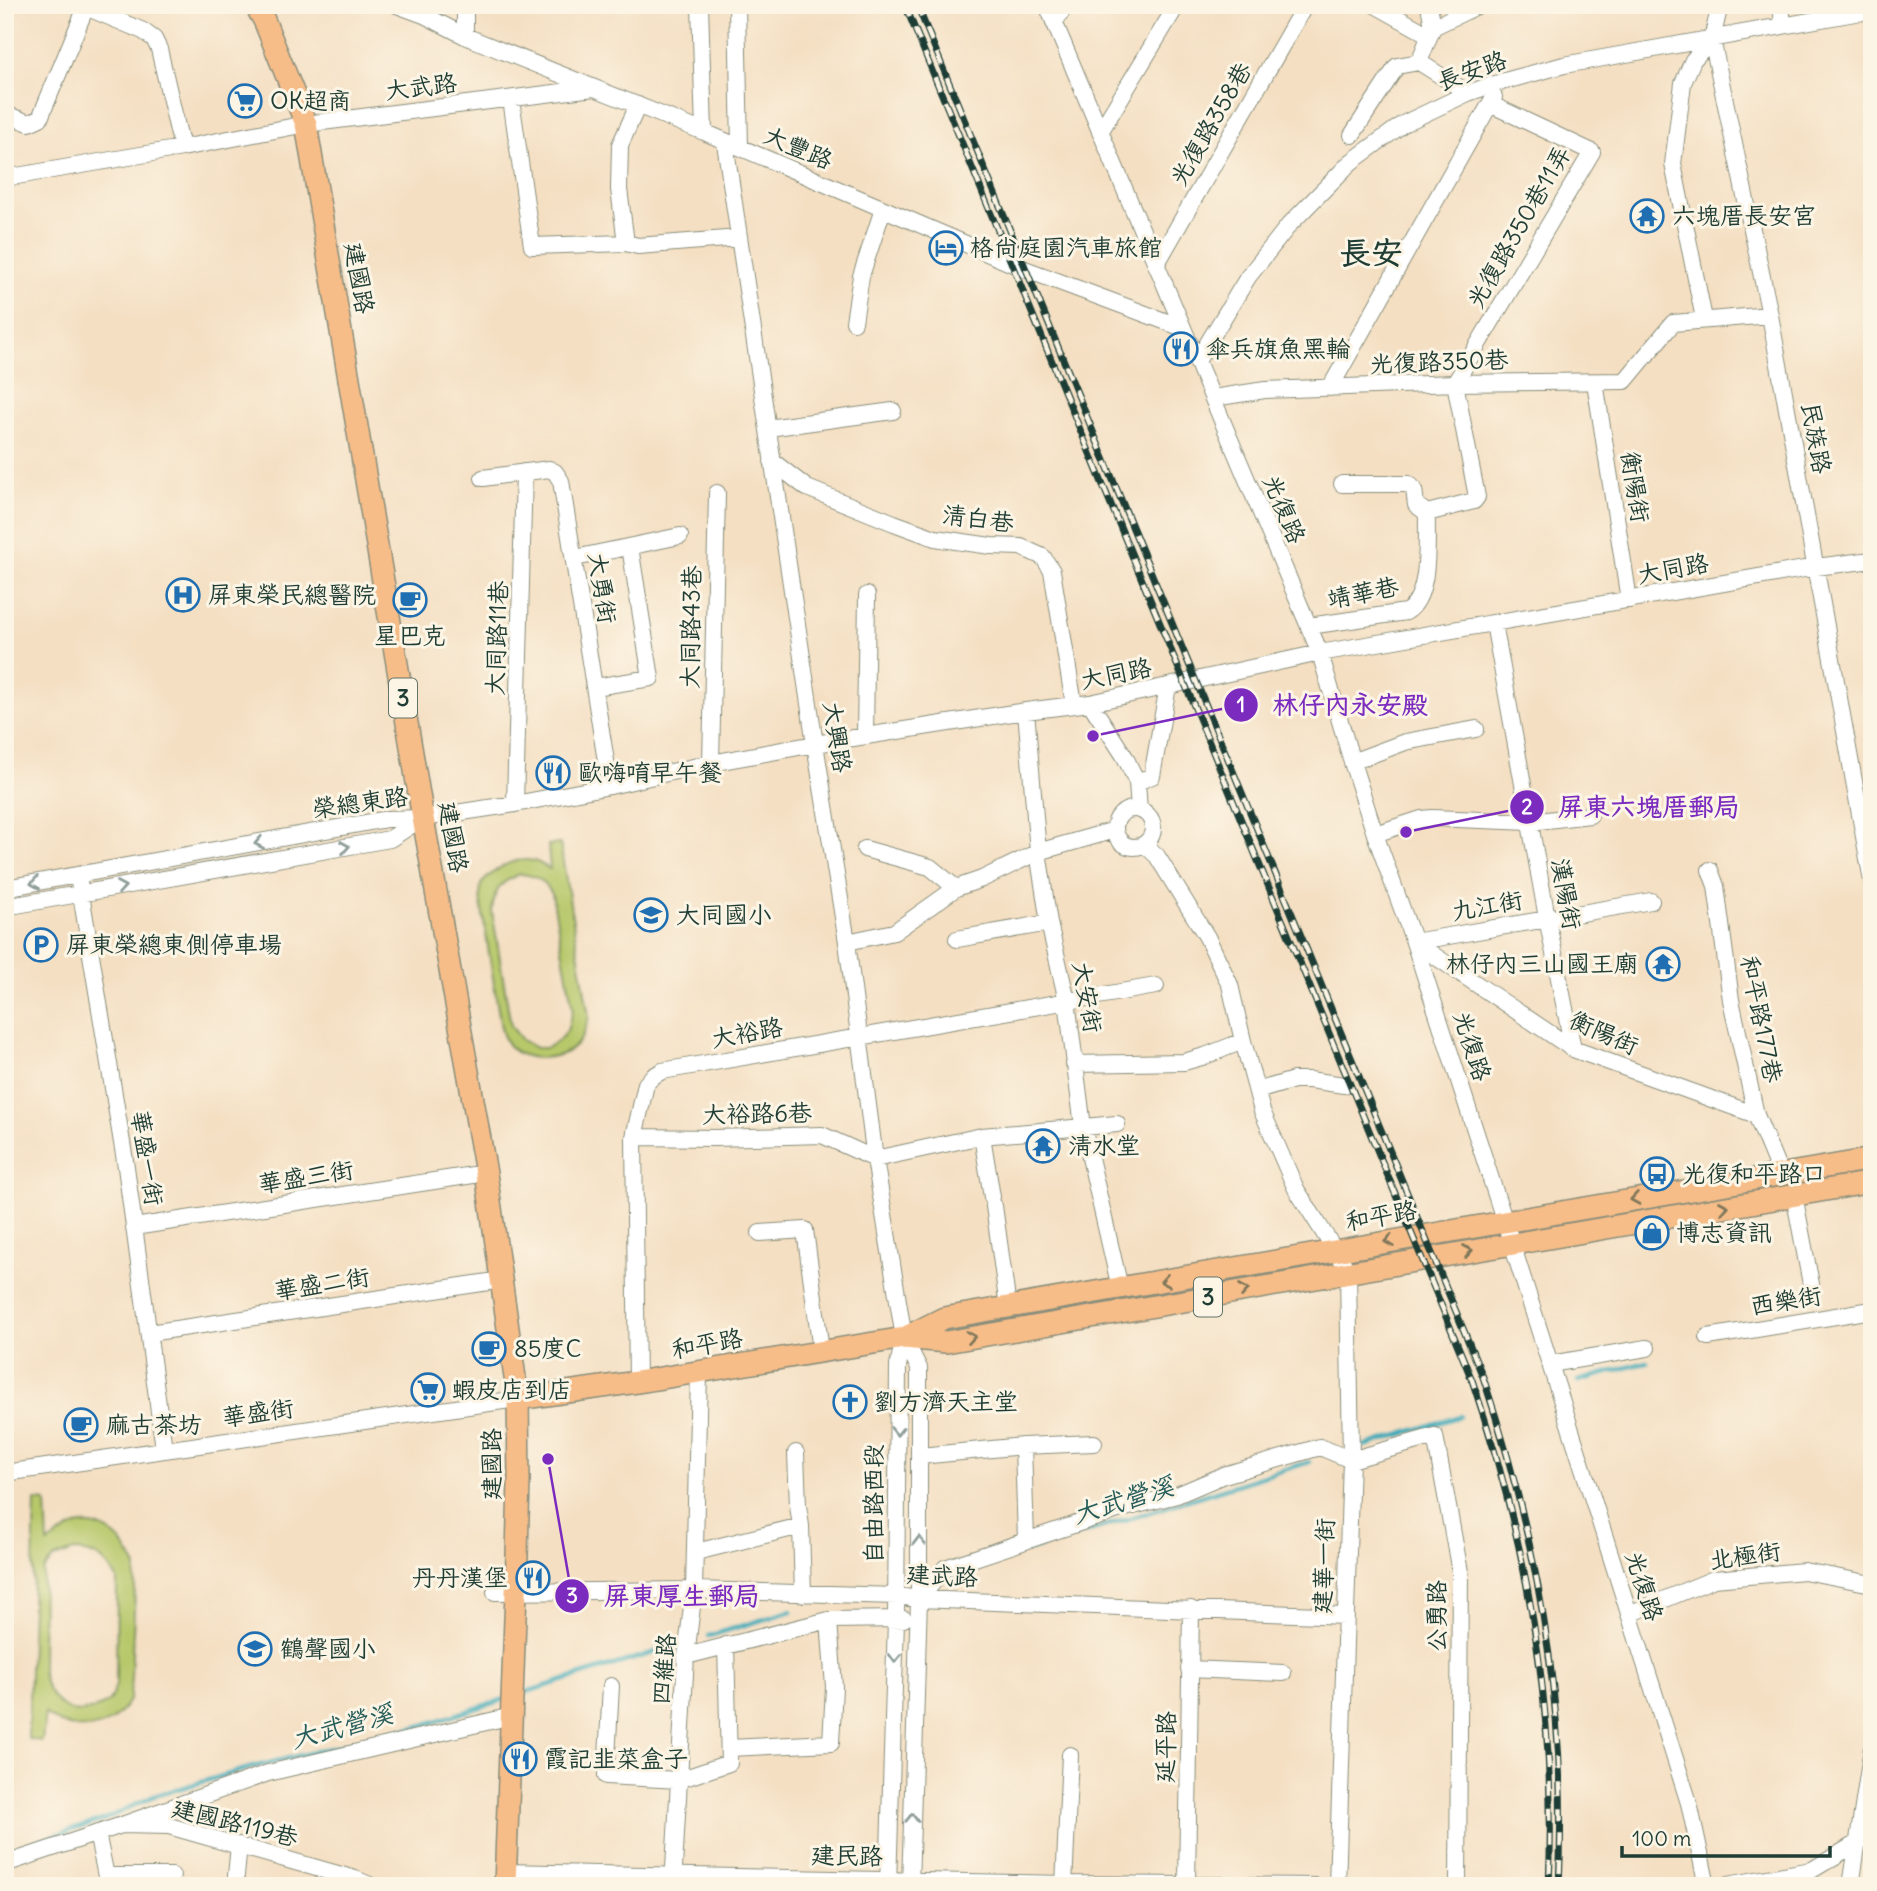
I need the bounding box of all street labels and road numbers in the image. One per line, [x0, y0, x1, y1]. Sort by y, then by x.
street label: 長安路 [1433, 44, 1511, 96]
street label: 光復路358巷 [1163, 57, 1257, 190]
street label: 大武路 [383, 67, 458, 105]
street label: 大豐路 [759, 119, 837, 175]
street label: 光復路350巷11弄 [1460, 140, 1577, 313]
street label: 建國路 [339, 240, 381, 316]
street label: 光復路350巷 [1369, 344, 1509, 378]
street label: 民族路 [1796, 400, 1838, 476]
street label: 衡陽街 [1616, 449, 1656, 525]
street label: 光復路 [1257, 470, 1313, 548]
street label: 清白巷 [941, 499, 1016, 537]
street label: 大同路 [1635, 547, 1711, 589]
street label: 大勇街 [583, 550, 623, 626]
street label: 大同路43巷 [674, 565, 706, 689]
street label: 靖華巷 [1325, 570, 1401, 614]
street label: 大同路11巷 [479, 580, 513, 696]
street label: 大同路 [1078, 651, 1154, 695]
road number: 3 [389, 678, 417, 718]
street label: 大興路 [818, 699, 858, 775]
street label: 榮總東路 [310, 780, 409, 824]
street label: 建國路 [433, 799, 475, 875]
street label: 漢陽街 [1546, 856, 1588, 932]
street label: 九江街 [1449, 884, 1525, 926]
street label: 和平路177巷 [1735, 953, 1789, 1085]
street label: 大安街 [1067, 959, 1109, 1035]
street label: 衡陽街 [1565, 1004, 1643, 1060]
street label: 光復路 [1448, 1007, 1498, 1085]
street label: 大裕路 [709, 1011, 785, 1053]
street label: 大裕路6巷 [702, 1097, 812, 1129]
street label: 華盛一街 [126, 1108, 170, 1208]
street label: 華盛三街 [256, 1154, 356, 1198]
street label: 和平路 [1343, 1194, 1419, 1236]
street label: 華盛二街 [272, 1261, 372, 1305]
road number: 3 [1194, 1278, 1222, 1316]
street label: 西樂街 [1748, 1280, 1824, 1320]
street label: 和平路 [669, 1322, 745, 1364]
street label: 華盛街 [220, 1392, 296, 1432]
street label: 建國路 [476, 1428, 506, 1500]
street label: 自由路西段 [858, 1444, 888, 1564]
street label: 建華一街 [1306, 1517, 1340, 1614]
street label: 北極街 [1707, 1535, 1783, 1575]
street label: 光復路 [1620, 1547, 1670, 1625]
street label: 建武路 [905, 1558, 979, 1592]
street label: 公勇路 [1421, 1580, 1451, 1652]
street label: 四維路 [645, 1632, 681, 1706]
street label: 延平路 [1149, 1711, 1181, 1783]
street label: 建國路119巷 [169, 1792, 301, 1852]
street label: 建民路 [811, 1839, 883, 1871]

